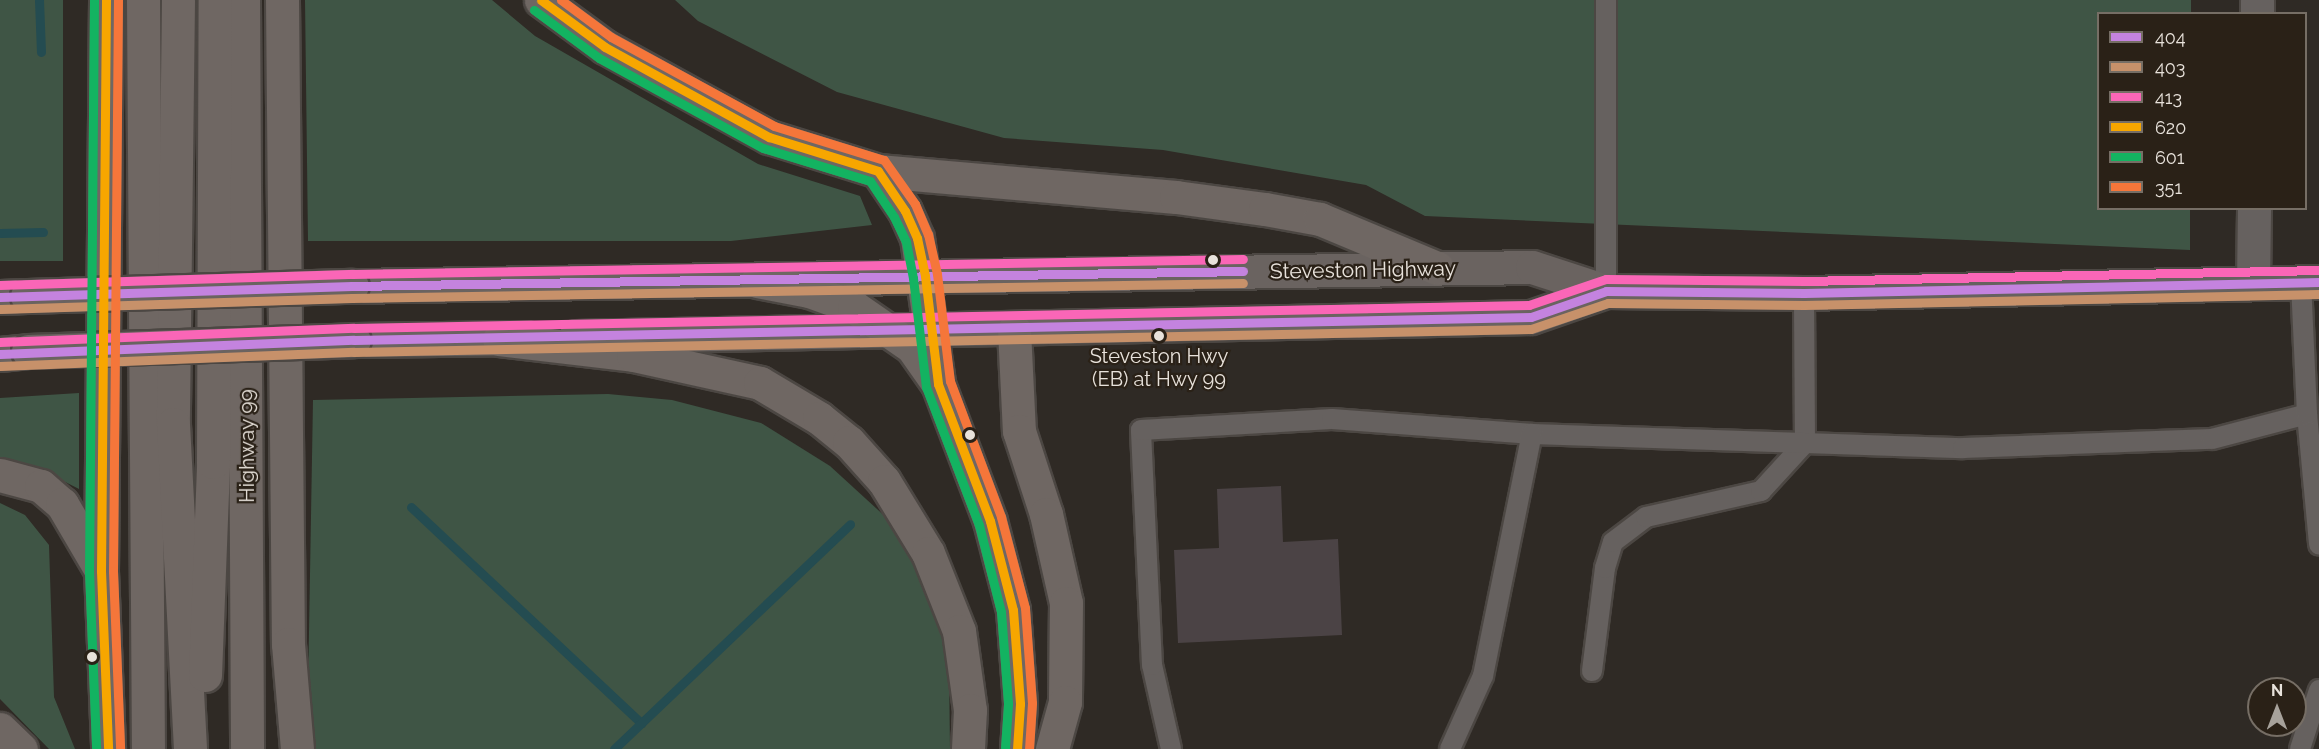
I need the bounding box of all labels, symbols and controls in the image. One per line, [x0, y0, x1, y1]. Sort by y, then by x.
legend [2097, 12, 2307, 210]
text: 404 [2155, 27, 2186, 48]
text: 403 [2155, 57, 2185, 78]
text: 413 [2155, 87, 2182, 108]
text: 620 [2155, 117, 2186, 138]
text: 601 [2155, 147, 2185, 168]
text: 351 [2155, 177, 2182, 198]
unlabelled marker [1207, 254, 1219, 266]
street label: Steveston Highway [1270, 256, 1456, 284]
marker: Steveston Hwy (EB) at Hwy 99 [1153, 330, 1165, 342]
place label: Steveston Hwy (EB) at Hwy 99 [1090, 345, 1228, 392]
street label: Highway 99 [234, 389, 260, 503]
unlabelled marker [964, 429, 976, 441]
unlabelled marker [86, 651, 98, 663]
north arrow [2247, 677, 2307, 737]
text: N [2271, 681, 2283, 700]

